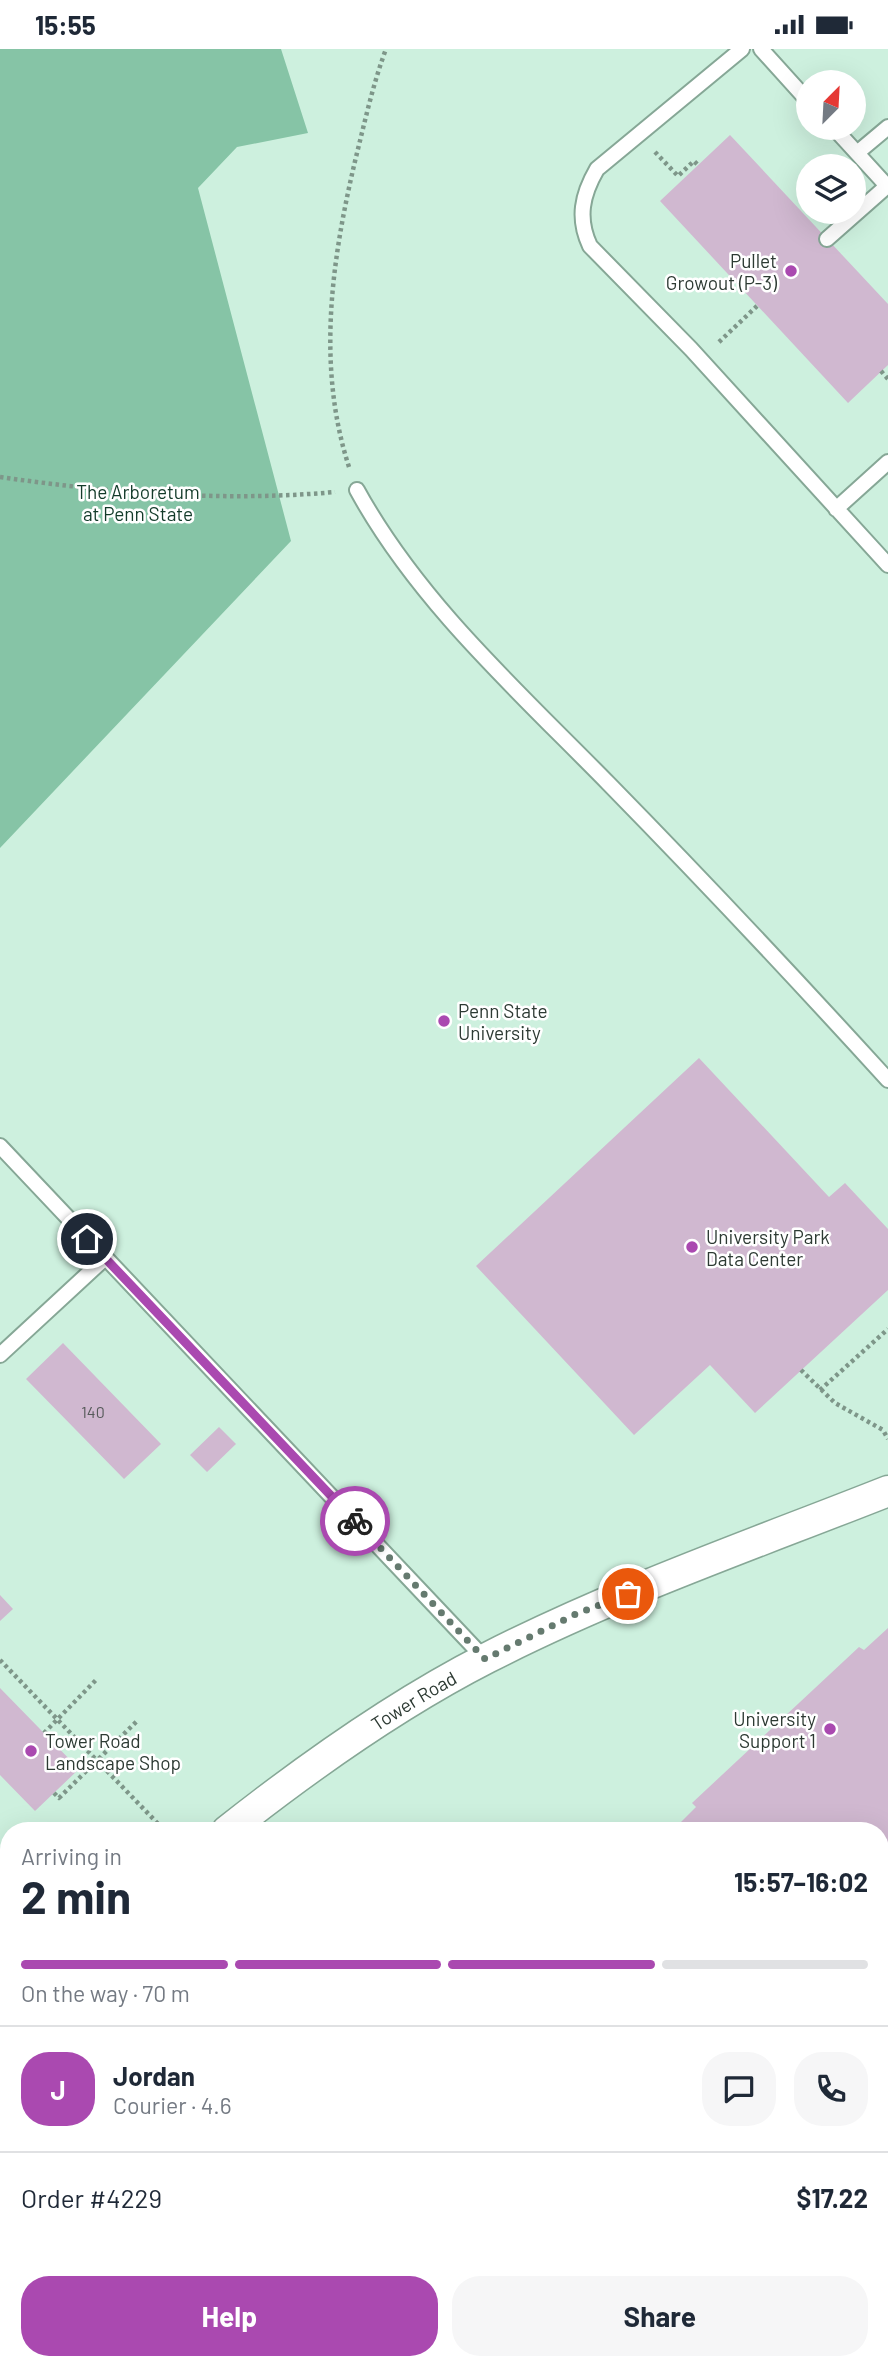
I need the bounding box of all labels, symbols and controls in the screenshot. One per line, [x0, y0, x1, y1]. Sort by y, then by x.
text: 15:55 [35, 9, 96, 40]
north arrow [796, 70, 866, 140]
map controls [796, 70, 866, 224]
button: layers [796, 154, 866, 224]
place label: Pullet Growout (P-3) [666, 249, 778, 294]
marker: Pullet Growout (P-3) [783, 263, 799, 279]
park label: The Arboretum at Penn State [76, 480, 200, 525]
place label: Penn State University [458, 999, 548, 1044]
marker: Penn State University [436, 1013, 452, 1029]
pin [57, 1209, 117, 1269]
icon: home [68, 1220, 106, 1258]
place label: University Park Data Center [706, 1225, 830, 1270]
marker: University Park Data Center [684, 1239, 700, 1255]
house number: 140 [81, 1402, 105, 1421]
courier [320, 1486, 390, 1556]
icon: bike [336, 1502, 374, 1540]
pin [598, 1564, 658, 1624]
icon: bag [609, 1575, 647, 1613]
street label: Tower Road [366, 1665, 460, 1735]
place label: University Support 1 [733, 1707, 816, 1752]
marker: University Support 1 [822, 1721, 838, 1737]
place label: Tower Road Landscape Shop [45, 1729, 181, 1774]
marker: Tower Road Landscape Shop [23, 1743, 39, 1759]
text: Arriving in [21, 1842, 122, 1870]
text: 15:57–16:02 [734, 1866, 868, 1897]
text: 2 min [21, 1868, 131, 1923]
text: On the way · 70 m [21, 1979, 190, 2007]
button: chat [702, 2052, 776, 2126]
button: phone [794, 2052, 868, 2126]
text: Jordan [113, 2060, 195, 2091]
text: J [50, 2074, 66, 2105]
text: Courier · 4.6 [113, 2091, 232, 2119]
text: Order #4229 [21, 2182, 162, 2213]
text: $17.22 [797, 2182, 868, 2213]
button: Help [21, 2276, 438, 2356]
button: Share [452, 2276, 868, 2356]

